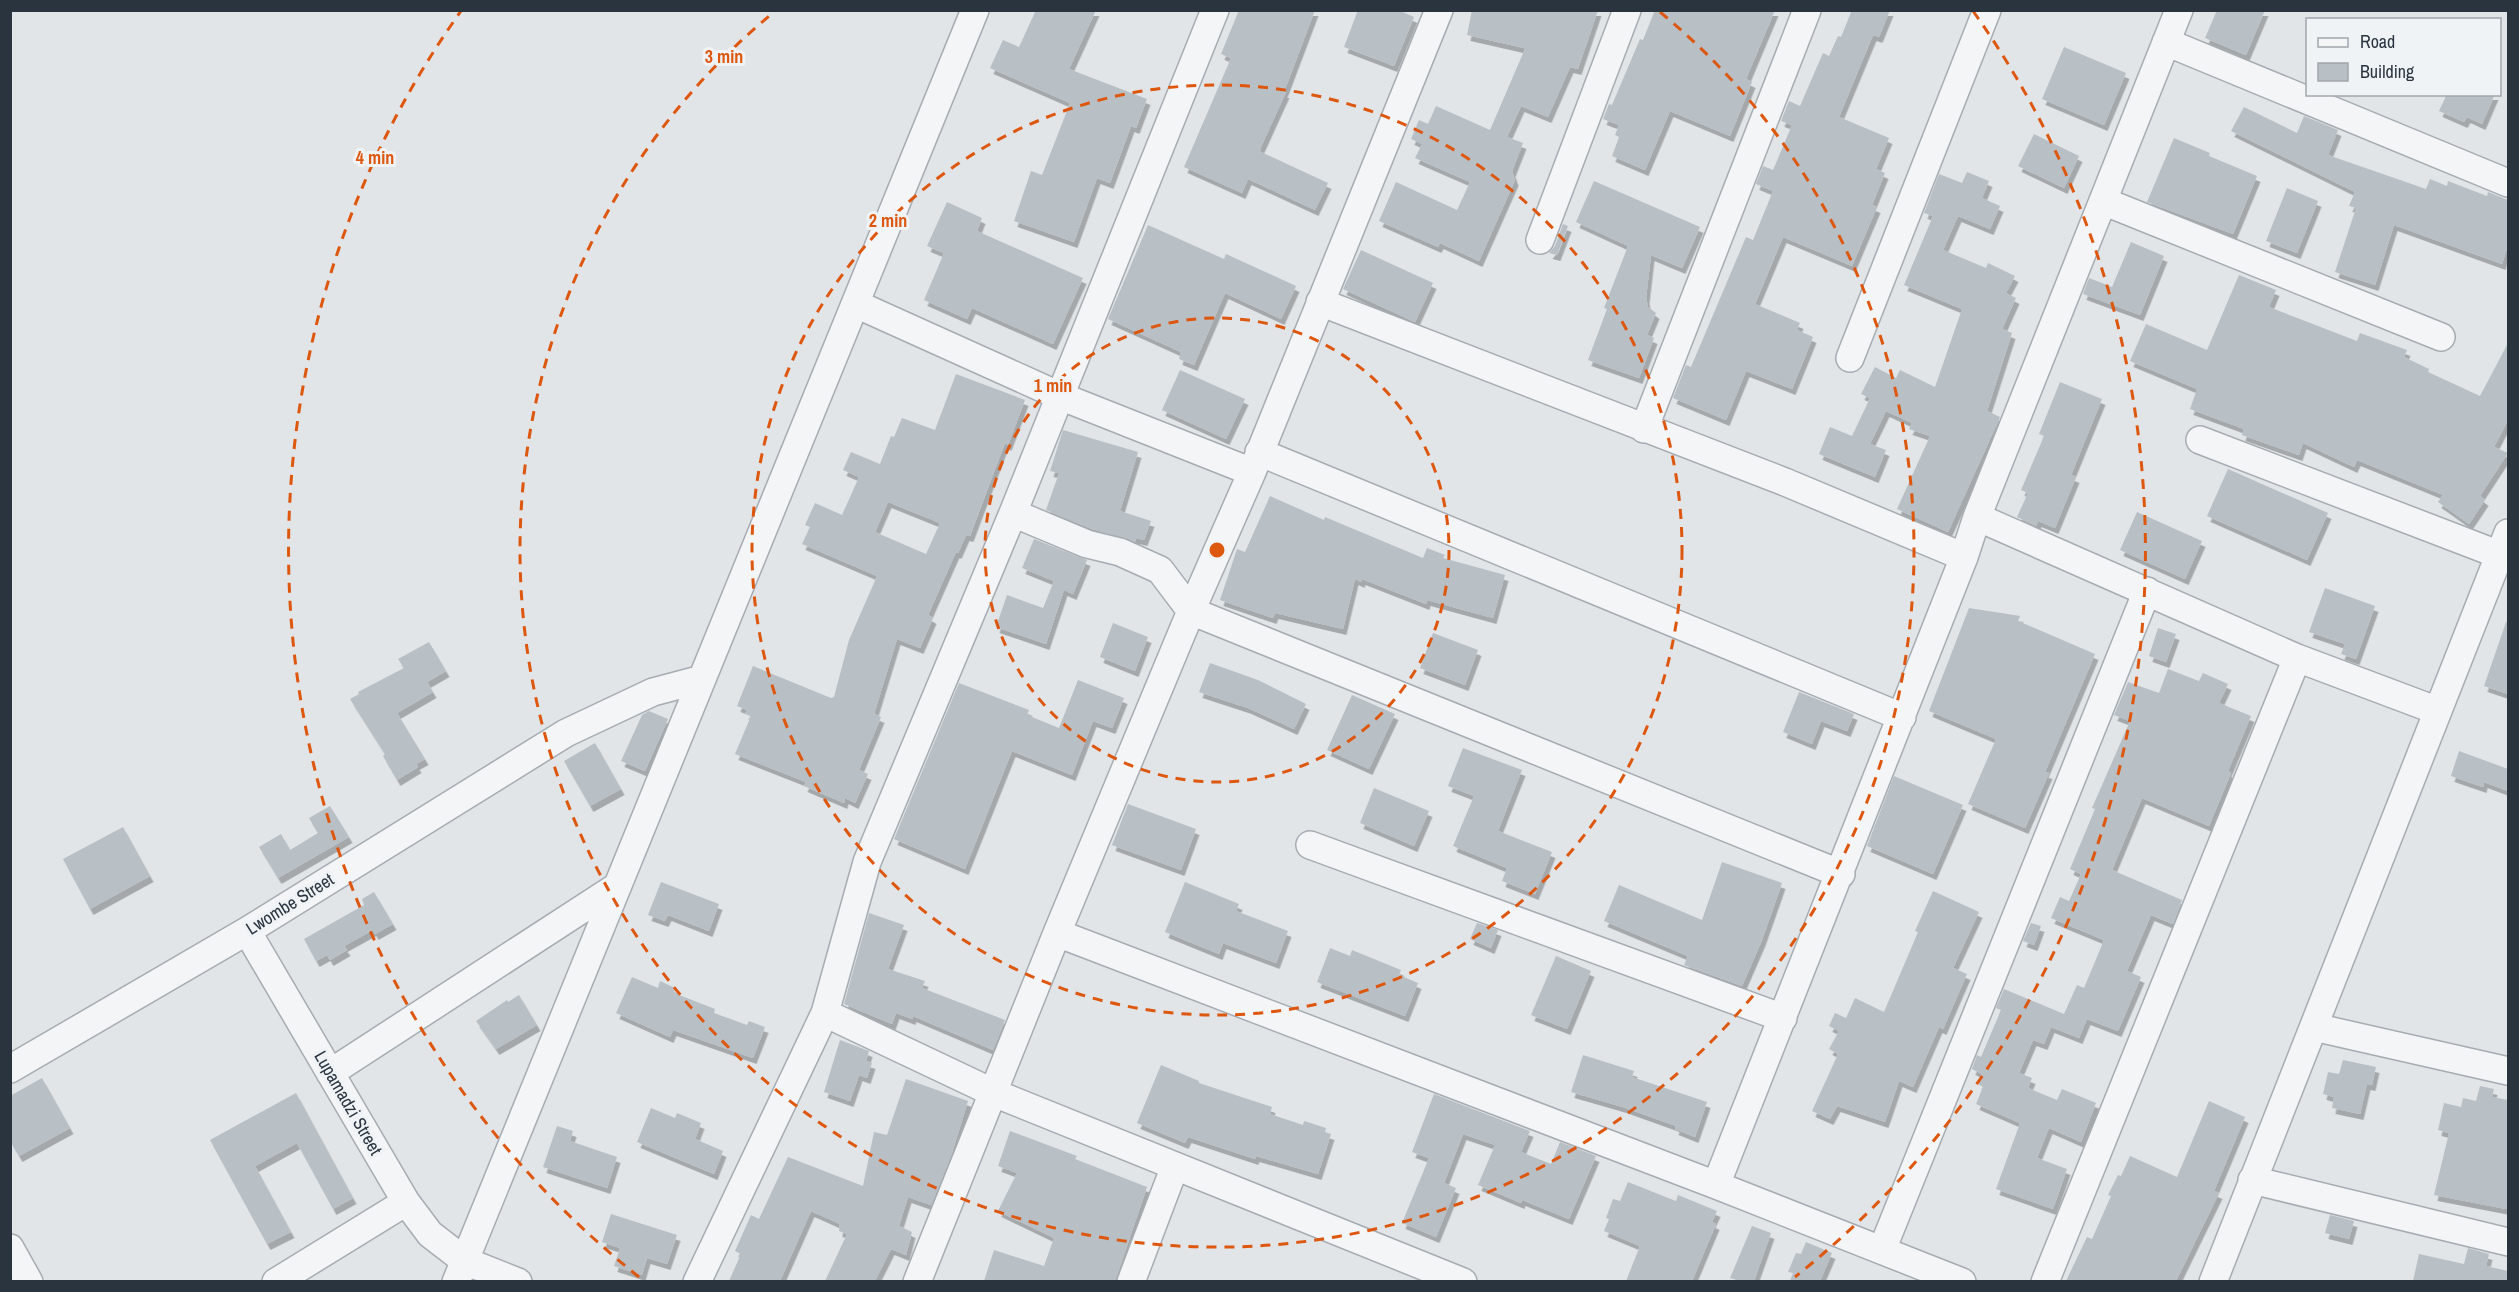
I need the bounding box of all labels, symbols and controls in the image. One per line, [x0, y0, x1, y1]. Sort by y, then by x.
legend [2306, 18, 2501, 96]
text: Road [2360, 29, 2395, 54]
text: 3 min [705, 44, 743, 69]
text: Building [2360, 59, 2415, 84]
text: 4 min [356, 145, 394, 170]
text: 2 min [869, 208, 907, 233]
text: 1 min [1034, 373, 1072, 398]
centre of rings [1207, 540, 1227, 560]
street label: Lwombe Street [241, 867, 338, 940]
street label: Lupamadzi Street [308, 1046, 388, 1159]

